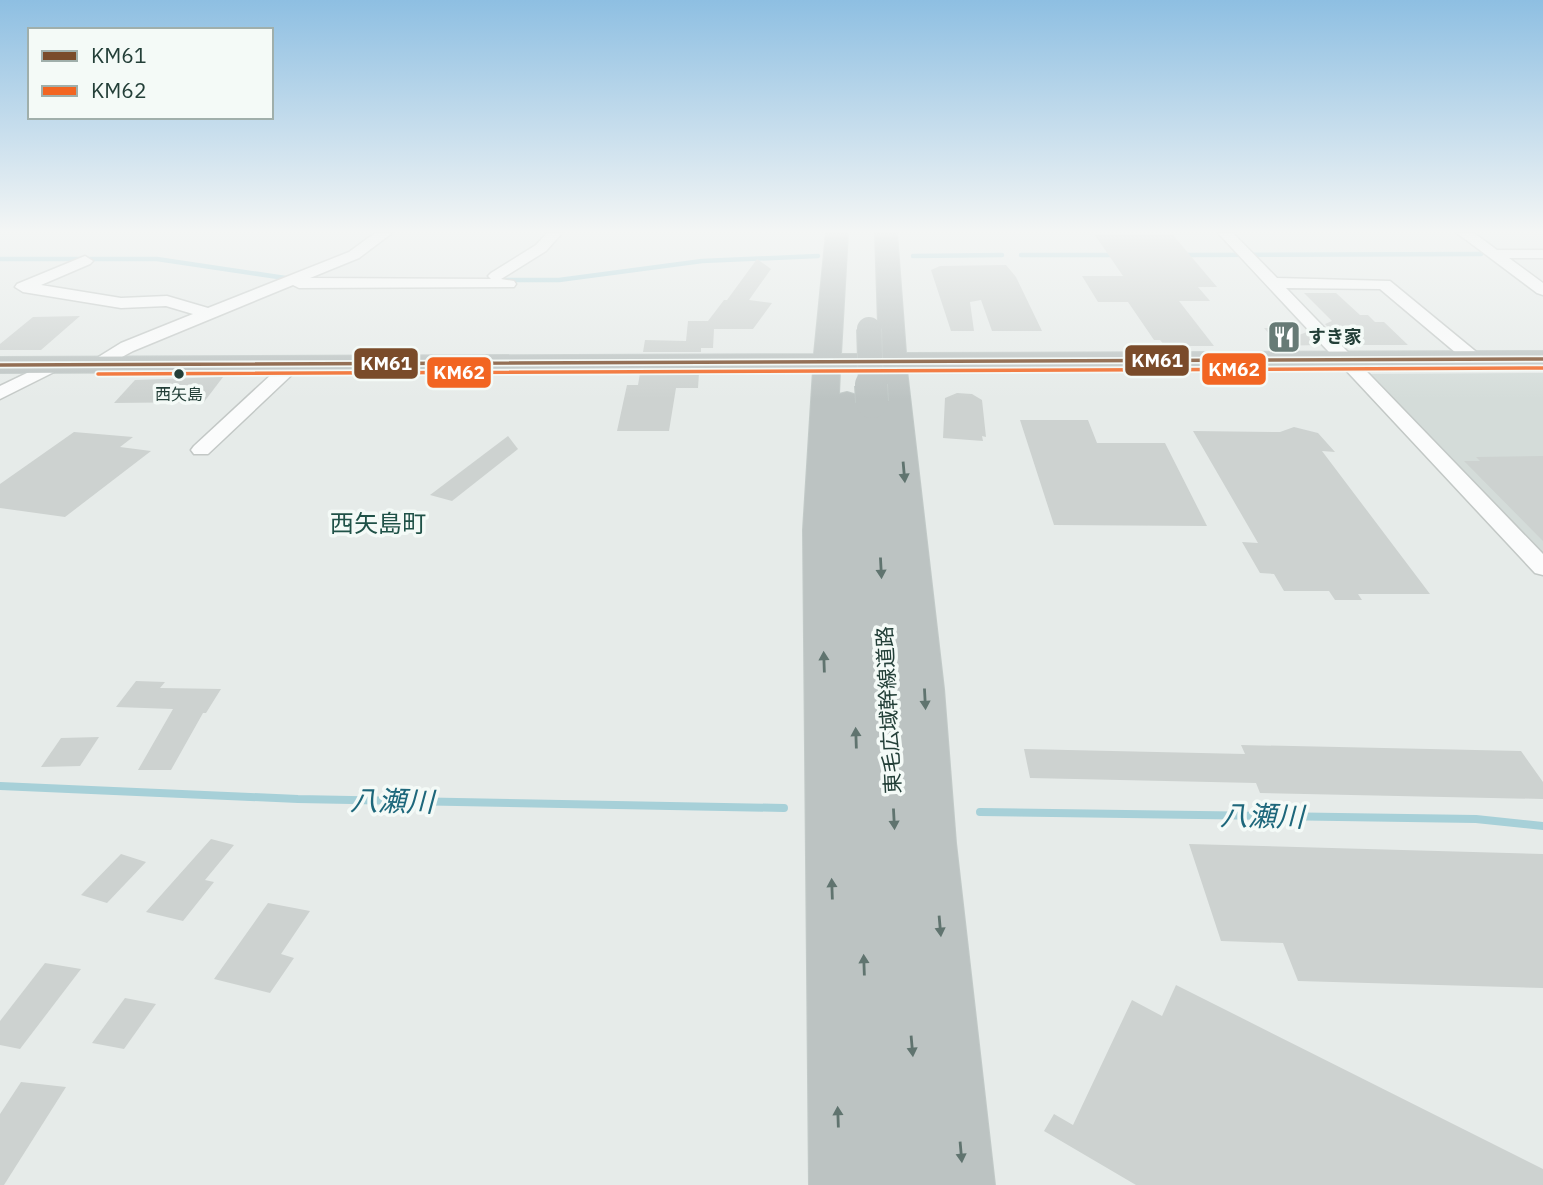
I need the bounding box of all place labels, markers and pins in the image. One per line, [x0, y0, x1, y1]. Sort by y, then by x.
restaurant icon: すき家 [1265, 318, 1303, 356]
place label: すき家 [1308, 325, 1362, 348]
marker: 西矢島 [172, 367, 186, 381]
place label: 西矢島 [155, 384, 203, 404]

